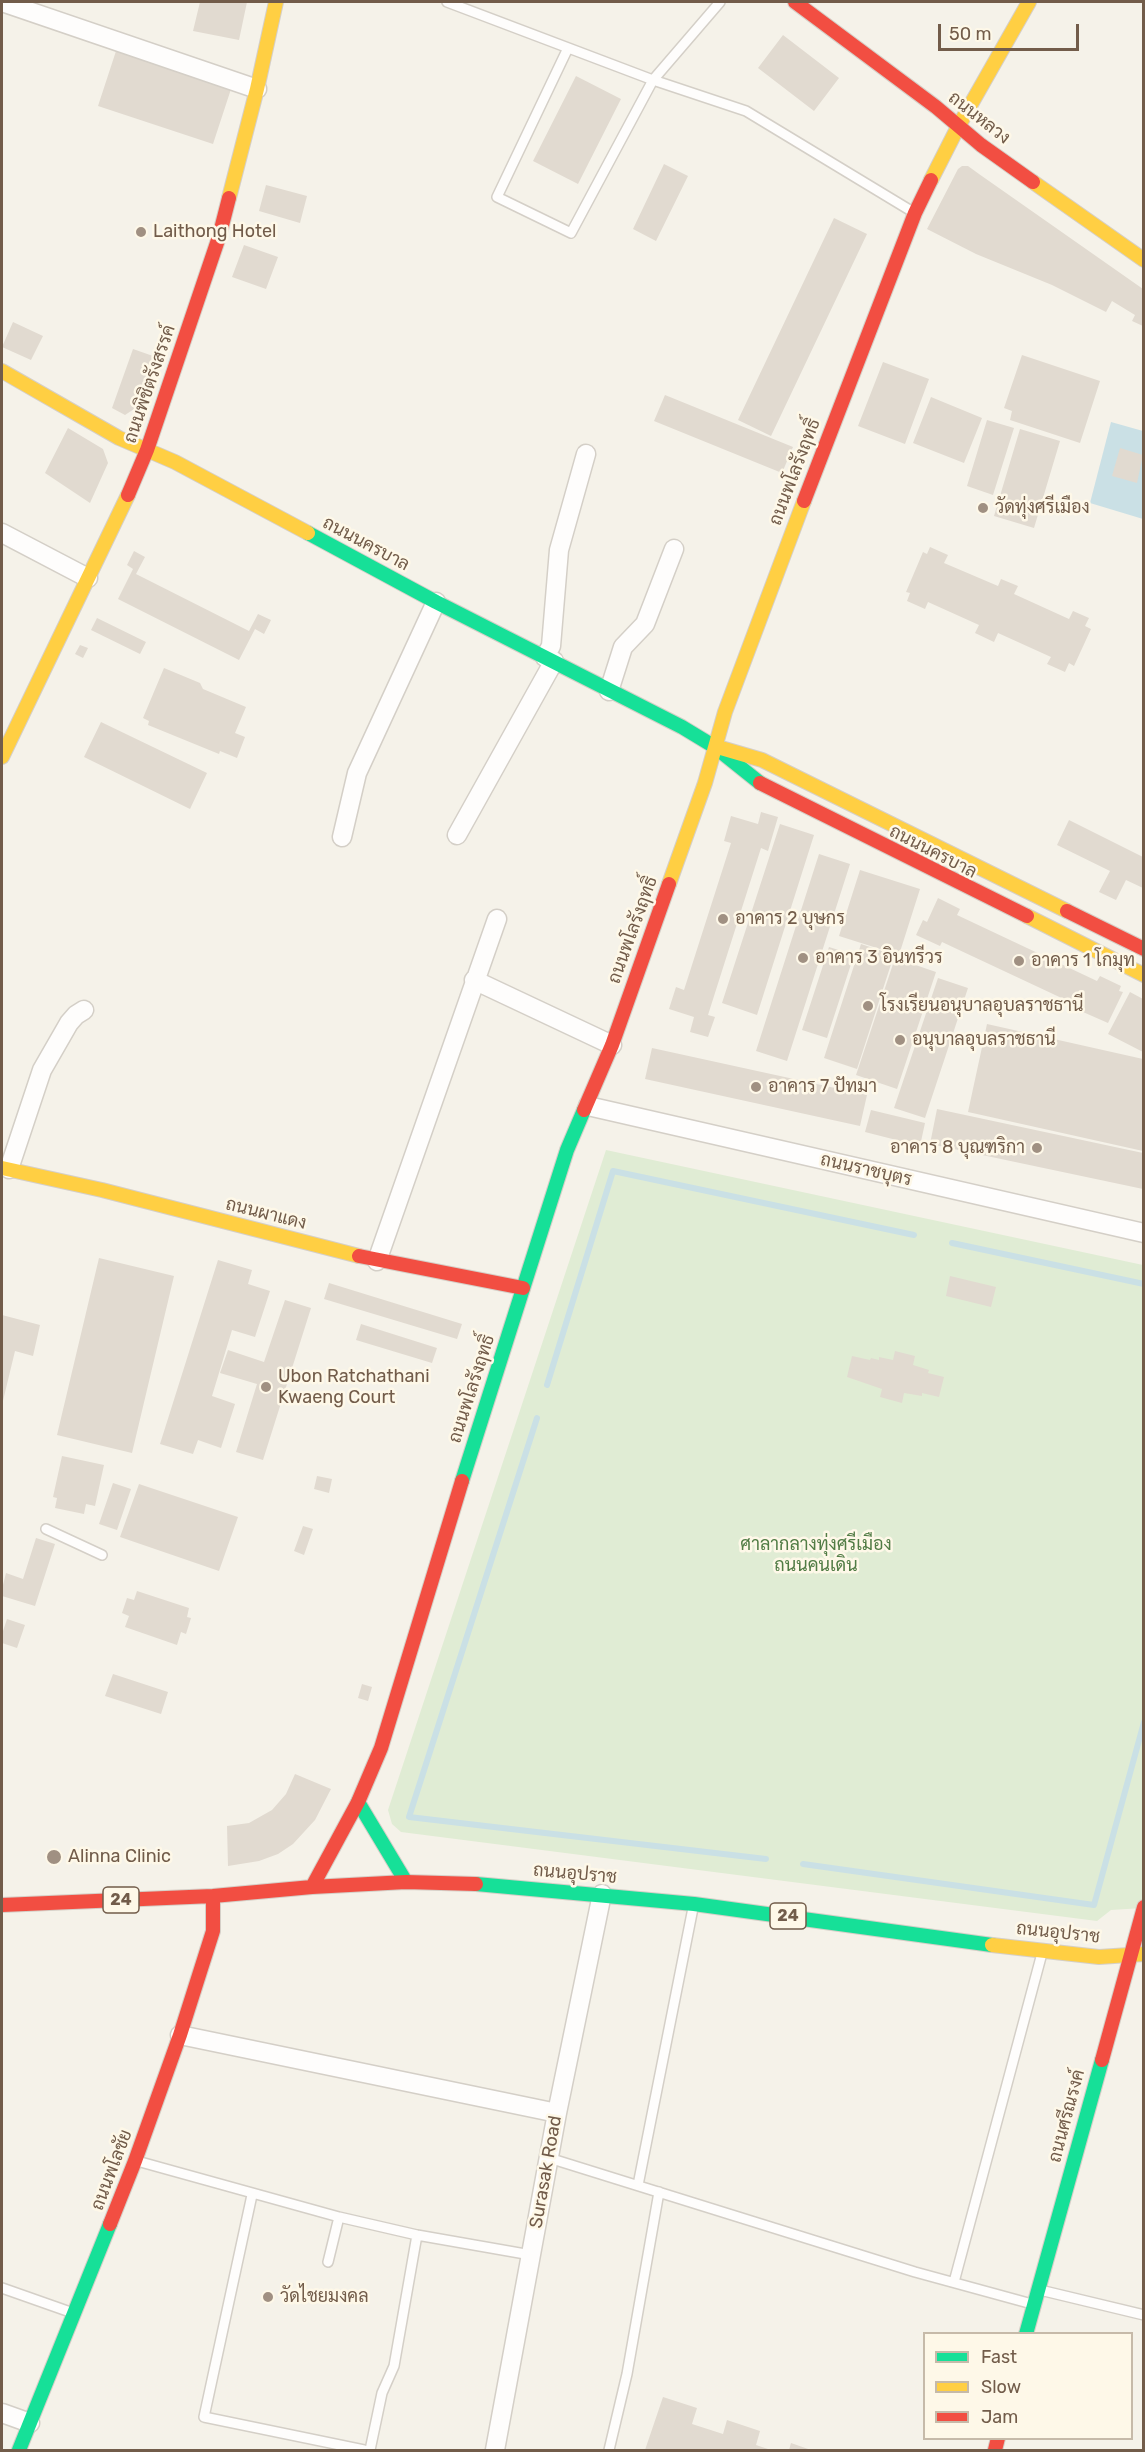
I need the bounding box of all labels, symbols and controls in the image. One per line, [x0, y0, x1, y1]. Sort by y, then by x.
scale bar [941, 12, 1082, 50]
text: 50 m [949, 23, 992, 45]
street label: ถนนหลวง [944, 87, 1014, 149]
place label: Laithong Hotel [153, 221, 276, 243]
marker: Laithong Hotel [134, 225, 148, 239]
street label: ถนนพิชิตรังสรรค์ [120, 322, 180, 446]
street label: ถนนพโลรังฤทธิ์ [765, 416, 825, 528]
place label: วัดทุ่งศรีเมือง [995, 497, 1090, 519]
marker: วัดทุ่งศรีเมือง [976, 501, 990, 515]
street label: ถนนนครบาล [319, 512, 413, 576]
street label: ถนนนครบาล [886, 821, 980, 883]
street label: ถนนพโลรังฤทธิ์ [604, 873, 662, 987]
place label: อาคาร 2 บุษกร [735, 908, 845, 930]
marker: อาคาร 2 บุษกร [716, 912, 730, 926]
place label: อาคาร 3 อินทรีวร [815, 947, 943, 969]
place label: อาคาร 1 โกมุท [1031, 950, 1135, 972]
marker: อาคาร 3 อินทรีวร [796, 951, 810, 965]
marker: อาคาร 1 โกมุท [1012, 954, 1026, 968]
place label: โรงเรียนอนุบาลอุบลราชธานี [880, 995, 1083, 1017]
marker: โรงเรียนอนุบาลอุบลราชธานี [861, 999, 875, 1013]
place label: อนุบาลอุบลราชธานี [912, 1029, 1056, 1051]
marker: อนุบาลอุบลราชธานี [893, 1033, 907, 1047]
place label: อาคาร 7 ปัทมา [768, 1076, 877, 1098]
marker: อาคาร 7 ปัทมา [749, 1080, 763, 1094]
place label: อาคาร 8 บุณฑริกา [890, 1137, 1025, 1159]
marker: อาคาร 8 บุณฑริกา [1030, 1141, 1044, 1155]
street label: ถนนราชบุตร [818, 1149, 914, 1191]
street label: ถนนผาแดง [223, 1194, 309, 1234]
street label: ถนนพโลรังฤทธิ์ [444, 1332, 500, 1446]
place label: Ubon Ratchathani Kwaeng Court [278, 1366, 430, 1408]
marker: Ubon Ratchathani Kwaeng Court [259, 1380, 273, 1394]
park label: ศาลากลางทุ่งศรีเมือง ถนนคนเดิน [740, 1534, 892, 1576]
place label: Alinna Clinic [68, 1846, 171, 1868]
marker: Alinna Clinic [45, 1848, 63, 1866]
street label: ถนนอุปราช [532, 1860, 618, 1888]
road number: 24 [103, 1887, 139, 1913]
road number: 24 [770, 1903, 806, 1929]
street label: ถนนอุปราช [1015, 1918, 1101, 1948]
street label: ถนนศรีณรงค์ [1044, 2067, 1090, 2165]
street label: Surasak Road [525, 2114, 567, 2230]
street label: ถนนพโลชัย [87, 2127, 137, 2213]
place label: วัดไชยมงคล [280, 2286, 369, 2308]
marker: วัดไชยมงคล [261, 2290, 275, 2304]
legend [923, 2332, 1133, 2440]
text: Fast [981, 2346, 1017, 2368]
text: Slow [981, 2376, 1021, 2398]
text: Jam [981, 2406, 1018, 2428]

